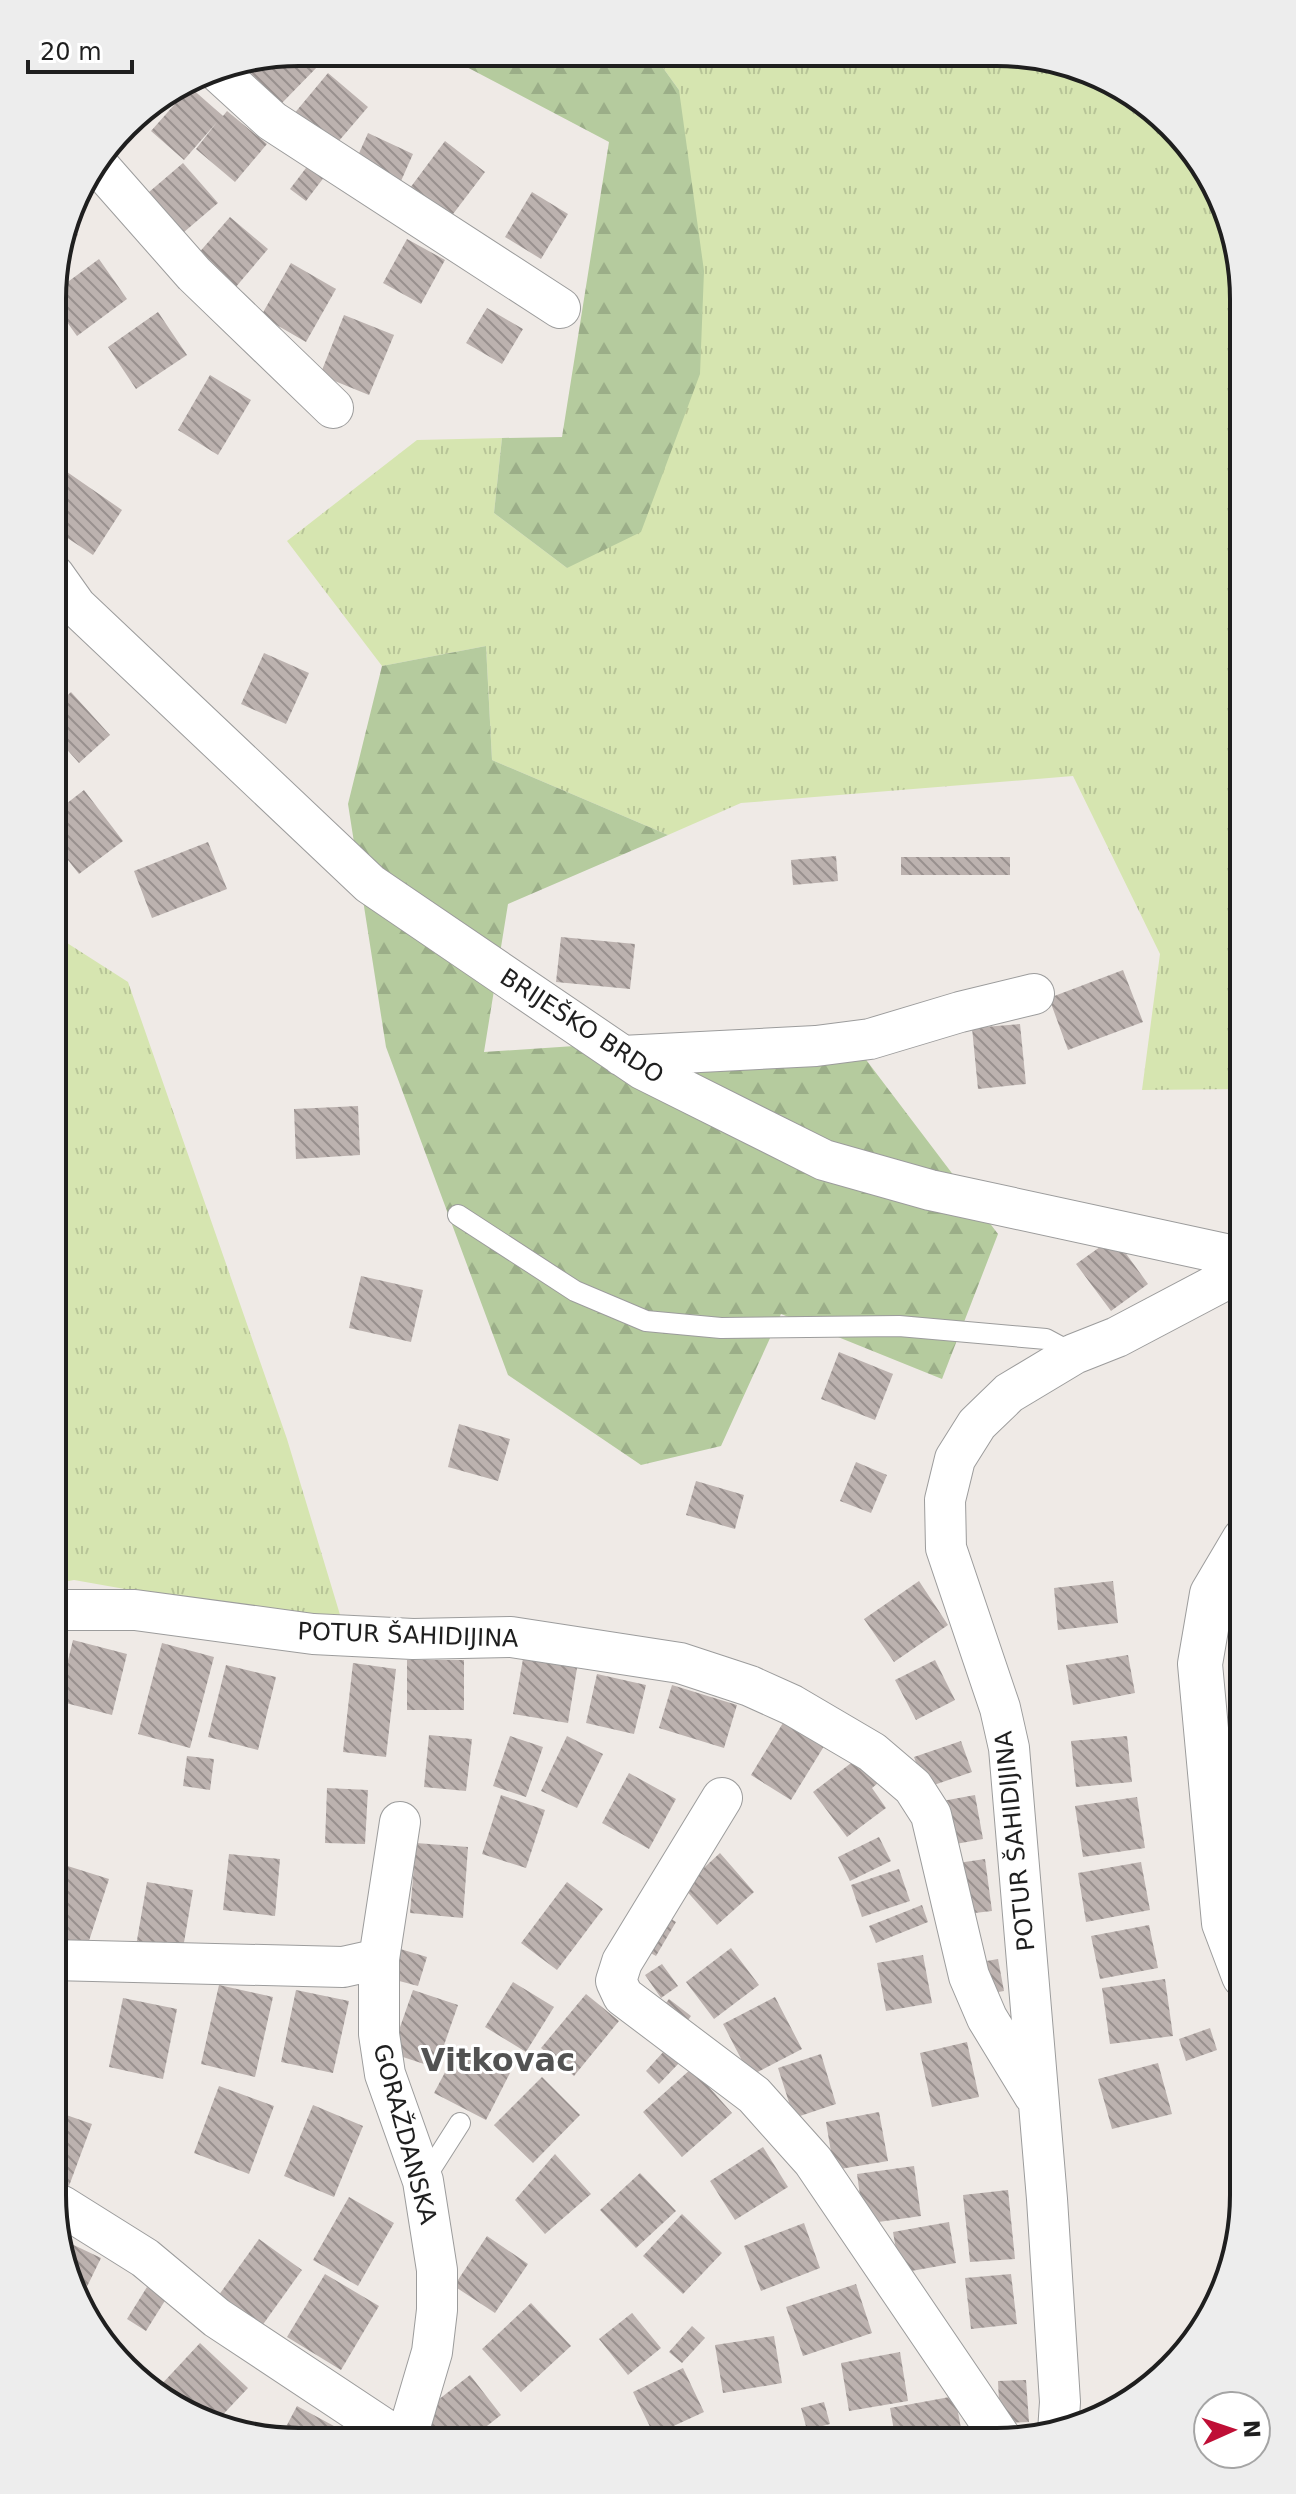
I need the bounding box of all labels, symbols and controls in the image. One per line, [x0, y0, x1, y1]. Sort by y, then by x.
scale bar [28, 24, 132, 74]
text: 20 m [40, 38, 102, 66]
street label: BRIJEŠKO BRDO [495, 961, 670, 1089]
street label: POTUR ŠAHIDIJINA [297, 1615, 520, 1653]
street label: POTUR ŠAHIDIJINA [987, 1729, 1040, 1953]
street label: GORAŽDANSKA [367, 2041, 444, 2228]
district label: Vitkovac [421, 2041, 575, 2079]
north arrow [1192, 2390, 1272, 2470]
text: N [1239, 2419, 1264, 2439]

